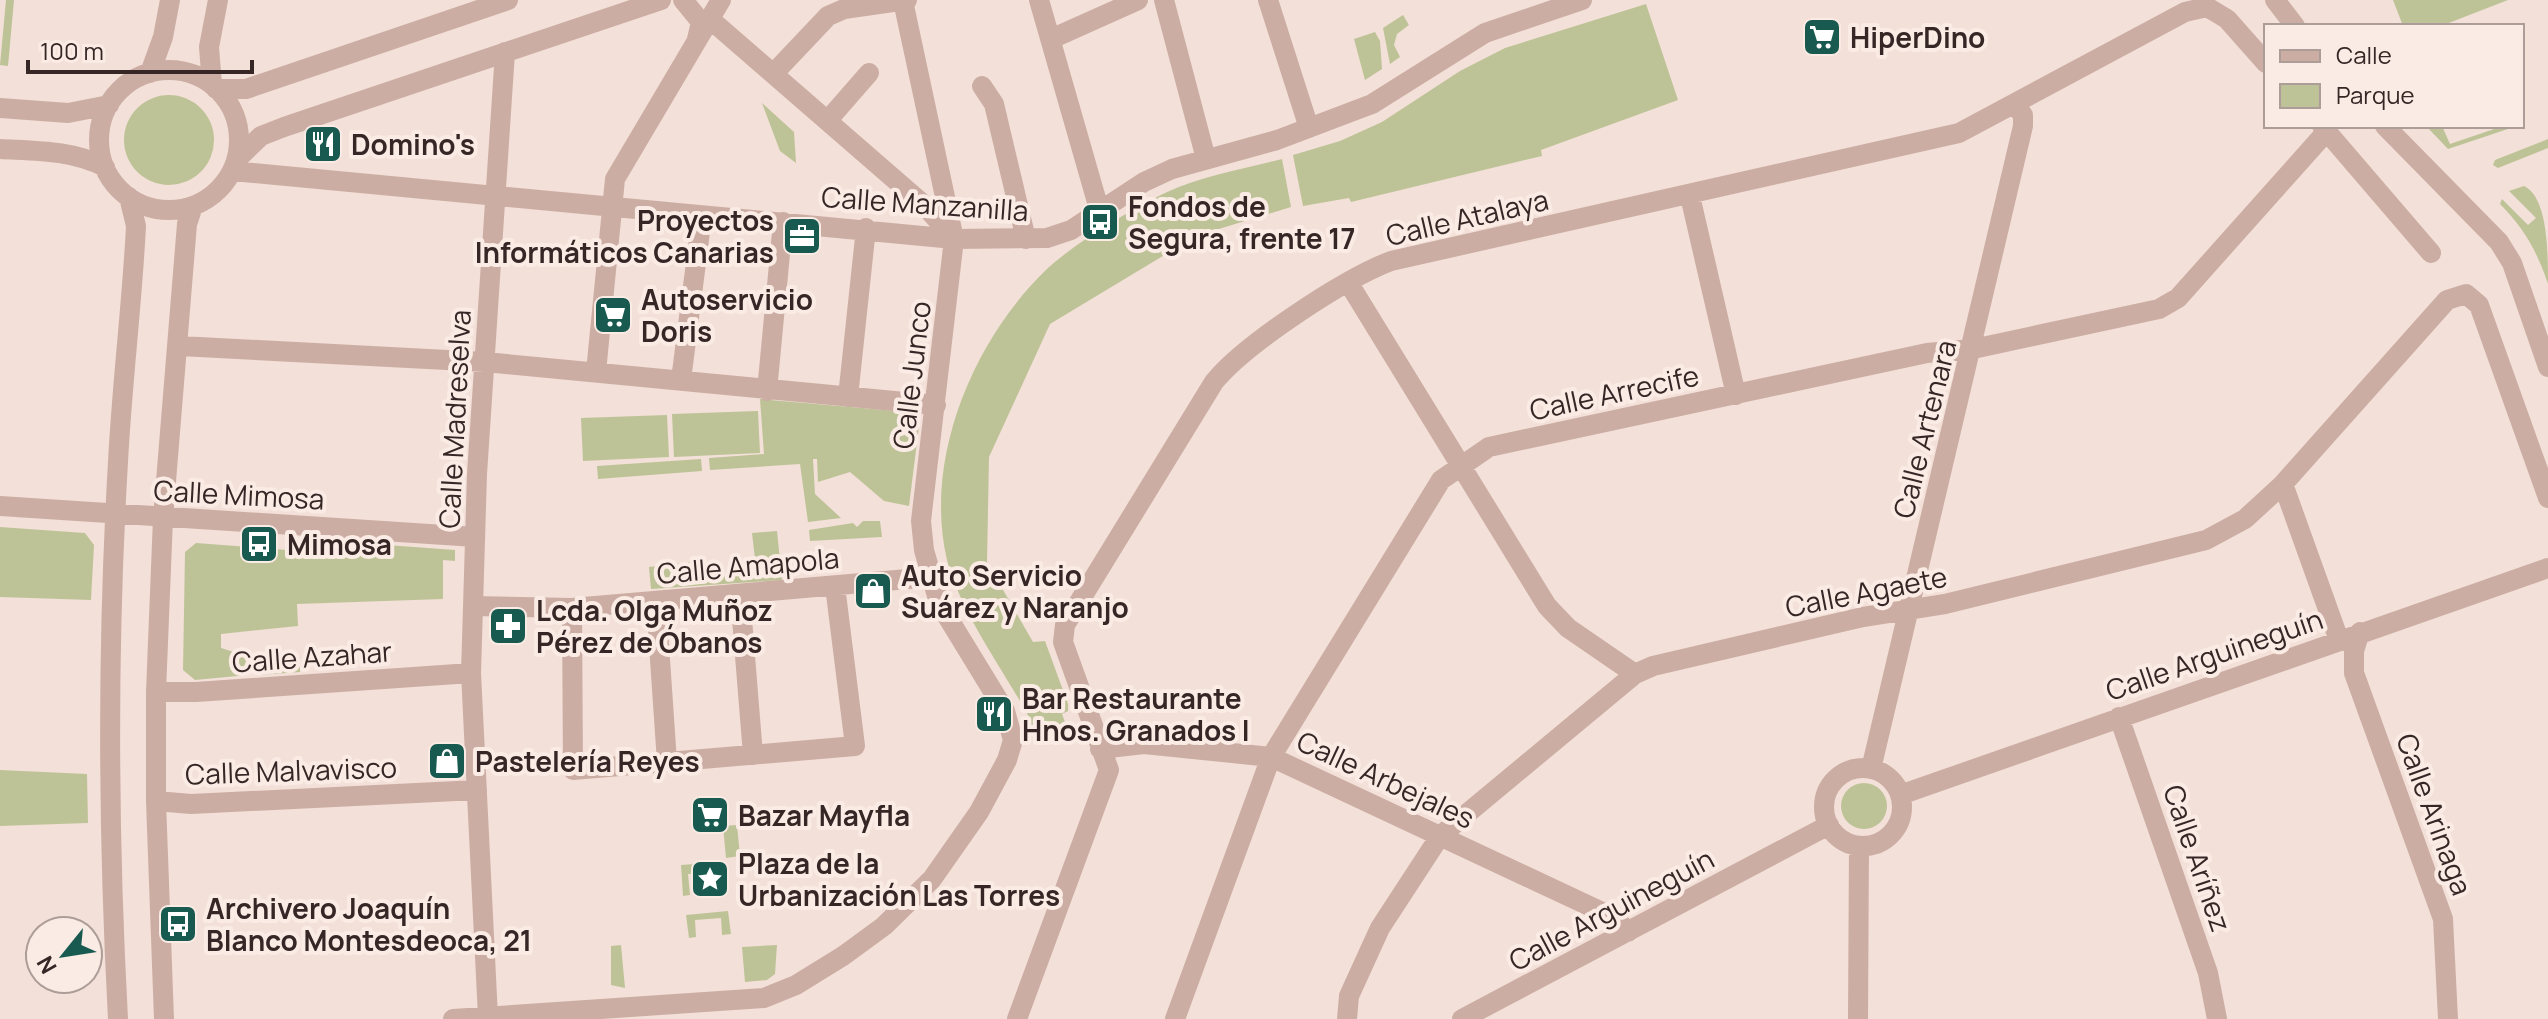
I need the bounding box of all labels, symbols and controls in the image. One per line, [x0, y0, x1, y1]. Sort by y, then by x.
supermarket icon: HiperDino [1801, 16, 1843, 58]
place label: HiperDino [1850, 18, 1985, 56]
scale bar [28, 24, 252, 74]
legend [2264, 24, 2524, 128]
text: 100 m [40, 34, 104, 67]
text: Calle [2336, 38, 2392, 71]
text: Parque [2336, 78, 2414, 111]
restaurant icon: Domino's [302, 123, 344, 165]
place label: Domino's [351, 125, 475, 163]
street label: Calle Manzanilla [820, 177, 1030, 229]
street label: Calle Atalaya [1382, 180, 1552, 254]
place label: Fondos de Segura, frente 17 [1128, 187, 1356, 257]
place label: Proyectos Informáticos Canarias [475, 201, 774, 271]
bus stop icon: Fondos de Segura, frente 17 [1079, 201, 1121, 243]
office icon: Proyectos Informáticos Canarias [781, 215, 823, 257]
place label: Autoservicio Doris [641, 280, 813, 350]
supermarket icon: Autoservicio Doris [592, 294, 634, 336]
street label: Calle Junco [883, 299, 939, 451]
street label: Calle Madreselva [429, 309, 479, 529]
street label: Calle Artenara [1884, 336, 1964, 522]
street label: Calle Arrecife [1526, 356, 1702, 428]
street label: Calle Mimosa [153, 471, 325, 517]
bus stop icon: Mimosa [238, 523, 280, 565]
place label: Mimosa [287, 525, 392, 563]
street label: Calle Amapola [655, 538, 841, 592]
place label: Auto Servicio Suárez y Naranjo [901, 556, 1129, 626]
street label: Calle Agaete [1782, 557, 1950, 625]
shop icon: Auto Servicio Suárez y Naranjo [852, 570, 894, 612]
place label: Lcda. Olga Muñoz Pérez de Óbanos [536, 591, 773, 661]
street label: Calle Arguineguín [2101, 599, 2327, 709]
pharmacy icon: Lcda. Olga Muñoz Pérez de Óbanos [487, 605, 529, 647]
street label: Calle Azahar [231, 631, 393, 681]
place label: Bar Restaurante Hnos. Granados I [1022, 679, 1250, 749]
restaurant icon: Bar Restaurante Hnos. Granados I [973, 693, 1015, 735]
street label: Calle Arbejales [1291, 721, 1481, 837]
street label: Calle Arinaga [2388, 728, 2482, 900]
shop icon: Pastelería Reyes [426, 740, 468, 782]
place label: Pastelería Reyes [475, 742, 700, 780]
street label: Calle Malvavisco [185, 747, 397, 793]
street label: Calle Aríñez [2155, 780, 2241, 936]
supermarket icon: Bazar Mayfla [689, 794, 731, 836]
place label: Bazar Mayfla [738, 796, 910, 834]
street label: Calle Arguineguín [1502, 839, 1720, 979]
place label: Plaza de la Urbanización Las Torres [738, 844, 1060, 914]
place icon: Plaza de la Urbanización Las Torres [689, 858, 731, 900]
place label: Archivero Joaquín Blanco Montesdeoca, 21 [206, 889, 532, 959]
bus stop icon: Archivero Joaquín Blanco Montesdeoca, 21 [157, 903, 199, 945]
north arrow [24, 915, 104, 995]
text: N [30, 951, 64, 979]

